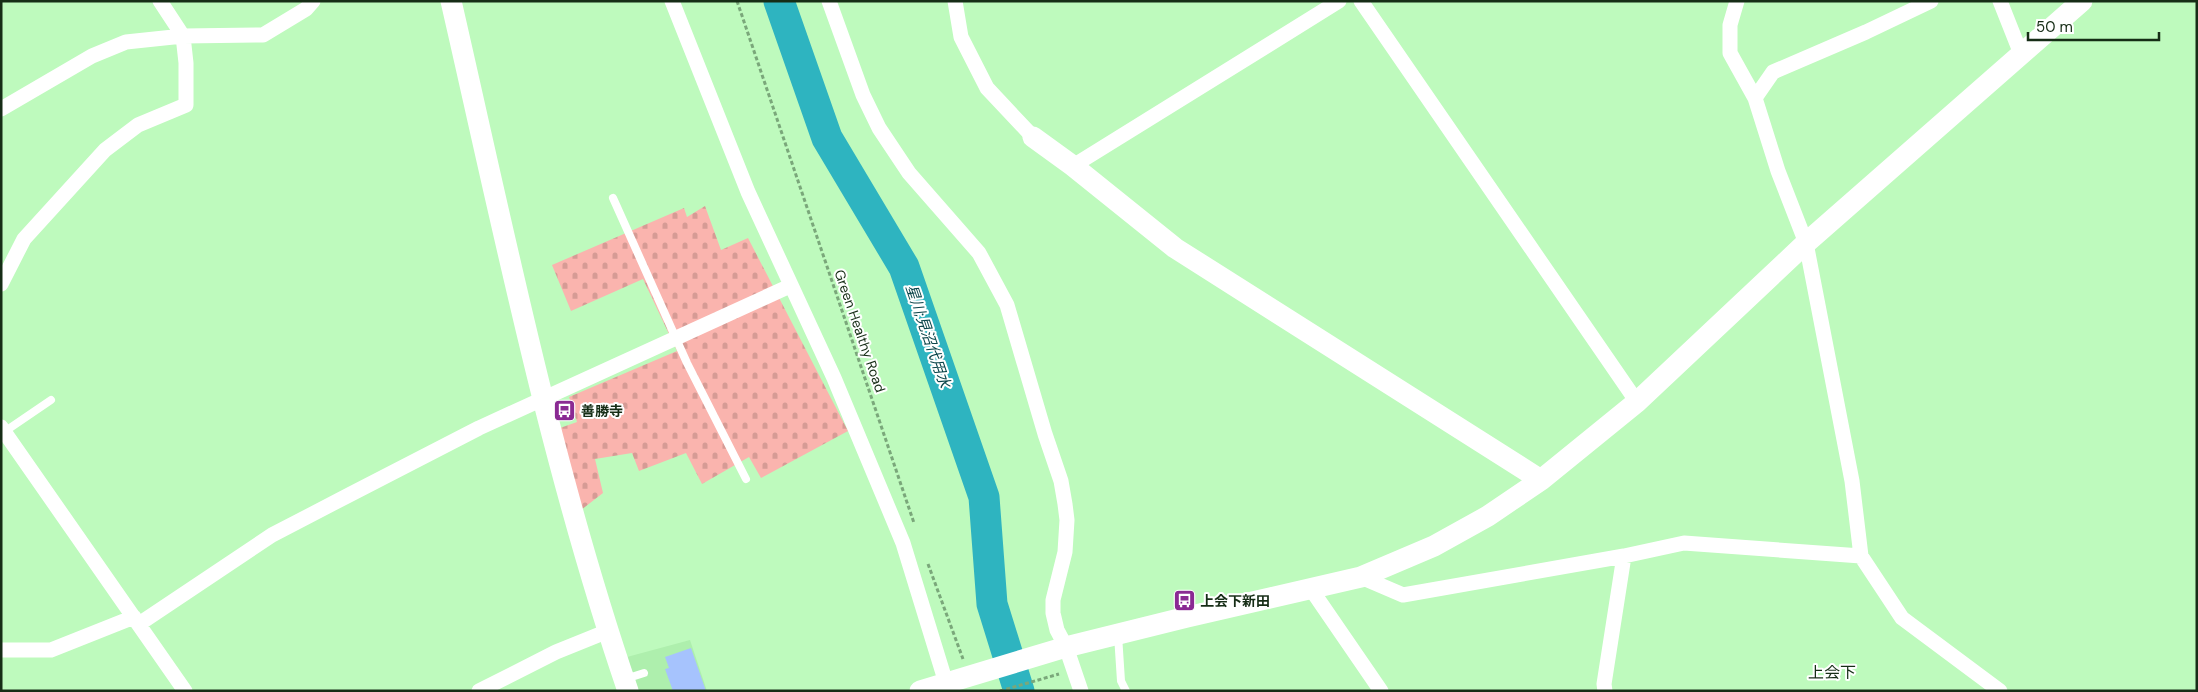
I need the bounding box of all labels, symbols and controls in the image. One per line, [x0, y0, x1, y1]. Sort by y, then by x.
scale bar [2028, 10, 2159, 42]
text: 50 m [2036, 17, 2073, 37]
street label: Green Healthy Road [831, 267, 889, 395]
water label: 星川;見沼代用水 [901, 282, 956, 392]
bus stop icon: 善勝寺 [553, 399, 577, 423]
place label: 善勝寺 [581, 402, 623, 420]
bus stop icon: 上会下新田 [1172, 589, 1196, 613]
place label: 上会下新田 [1200, 592, 1270, 610]
district label: 上会下 [1808, 662, 1856, 683]

